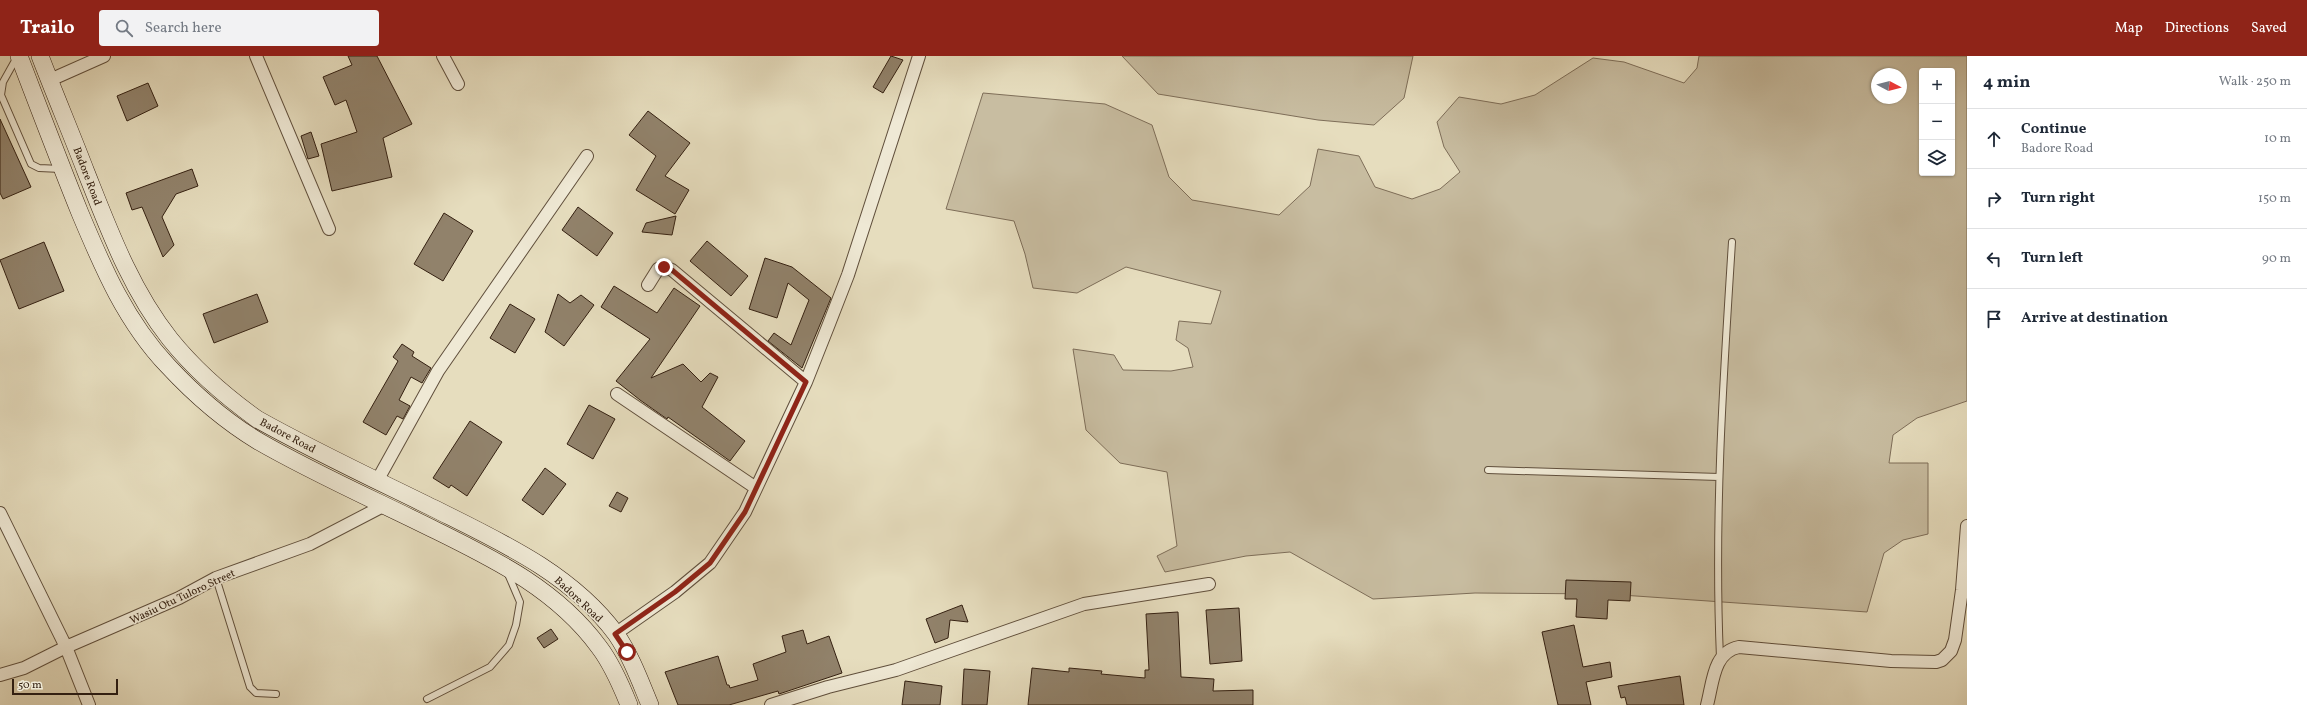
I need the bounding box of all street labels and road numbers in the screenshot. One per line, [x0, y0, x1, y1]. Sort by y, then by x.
street label: Badore Road [69, 145, 105, 208]
street label: Badore Road [257, 415, 318, 457]
street label: Wasiu Otu Tuloro Street [127, 566, 238, 628]
street label: Badore Road [550, 574, 605, 626]

